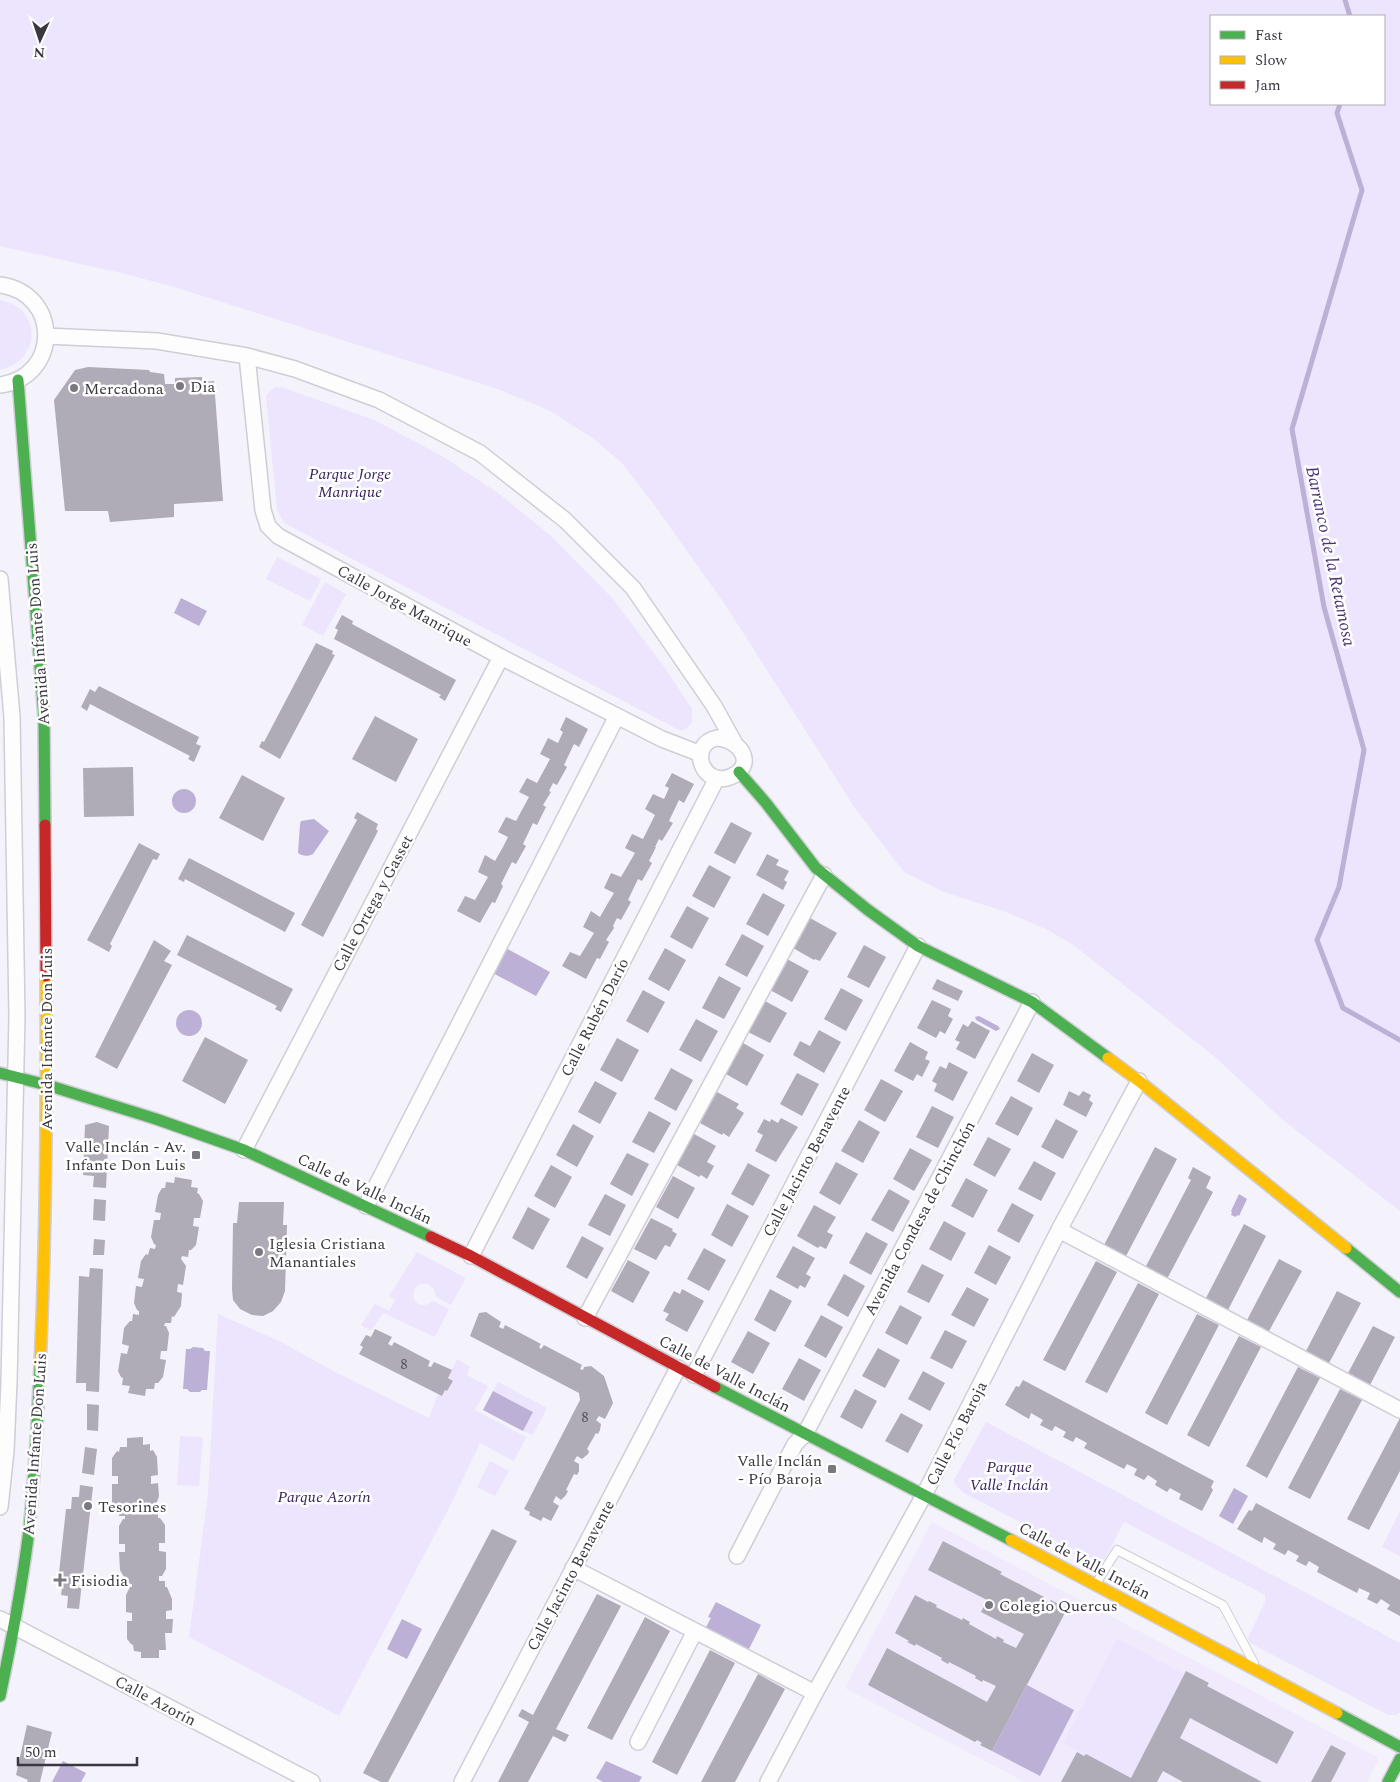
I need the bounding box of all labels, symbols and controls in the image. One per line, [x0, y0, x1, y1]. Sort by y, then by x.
north arrow [15, 15, 65, 65]
legend [1210, 15, 1385, 105]
text: Fast [1255, 24, 1283, 47]
text: N [33, 42, 46, 63]
text: Slow [1255, 49, 1287, 72]
text: Jam [1255, 74, 1281, 97]
place label: Dia [190, 375, 215, 399]
place label: Mercadona [84, 377, 164, 401]
marker: Dia [174, 380, 186, 392]
marker: Mercadona [68, 382, 80, 394]
park label: Parque Jorge Manrique [309, 462, 391, 504]
water label: Barranco de la Retamosa [1298, 463, 1363, 649]
street label: Avenida Infante Don Luis [20, 542, 56, 726]
street label: Calle Jorge Manrique [333, 559, 476, 653]
street label: Calle Ortega y Gasset [327, 830, 419, 976]
street label: Avenida Infante Don Luis [35, 948, 59, 1130]
street label: Calle Rubén Darío [555, 954, 635, 1081]
street label: Calle Jacinto Benavente [757, 1082, 857, 1241]
street label: Avenida Condesa de Chinchón [858, 1117, 982, 1320]
place label: Valle Inclán - Av. Infante Don Luis [64, 1135, 186, 1177]
street label: Calle de Valle Inclán [293, 1147, 436, 1231]
marker: Valle Inclán - Av. Infante Don Luis [190, 1149, 202, 1161]
place label: Iglesia Cristiana Manantiales [269, 1232, 385, 1274]
marker: Iglesia Cristiana Manantiales [253, 1246, 265, 1258]
street label: Calle de Valle Inclán [654, 1329, 795, 1419]
street label: Avenida Infante Don Luis [17, 1352, 53, 1536]
house number: 8 [401, 1354, 408, 1375]
street label: Calle Pío Baroja [920, 1377, 994, 1490]
house number: 8 [582, 1407, 589, 1428]
place label: Valle Inclán - Pío Baroja [737, 1449, 822, 1491]
park label: Parque Valle Inclán [970, 1455, 1049, 1497]
marker: Valle Inclán - Pío Baroja [826, 1463, 838, 1475]
park label: Parque Azorín [277, 1485, 371, 1509]
place label: Tesorines [98, 1495, 167, 1519]
street label: Calle Jacinto Benavente [521, 1496, 621, 1655]
marker: Tesorines [82, 1500, 94, 1512]
street label: Calle de Valle Inclán [1014, 1516, 1155, 1606]
place label: Fisiodia [71, 1569, 128, 1593]
marker: Fisiodia [53, 1573, 67, 1587]
place label: Colegio Quercus [999, 1594, 1118, 1618]
marker: Colegio Quercus [983, 1599, 995, 1611]
street label: Calle Azorín [111, 1669, 200, 1732]
scale bar [18, 1734, 136, 1766]
text: 50 m [25, 1741, 57, 1764]

